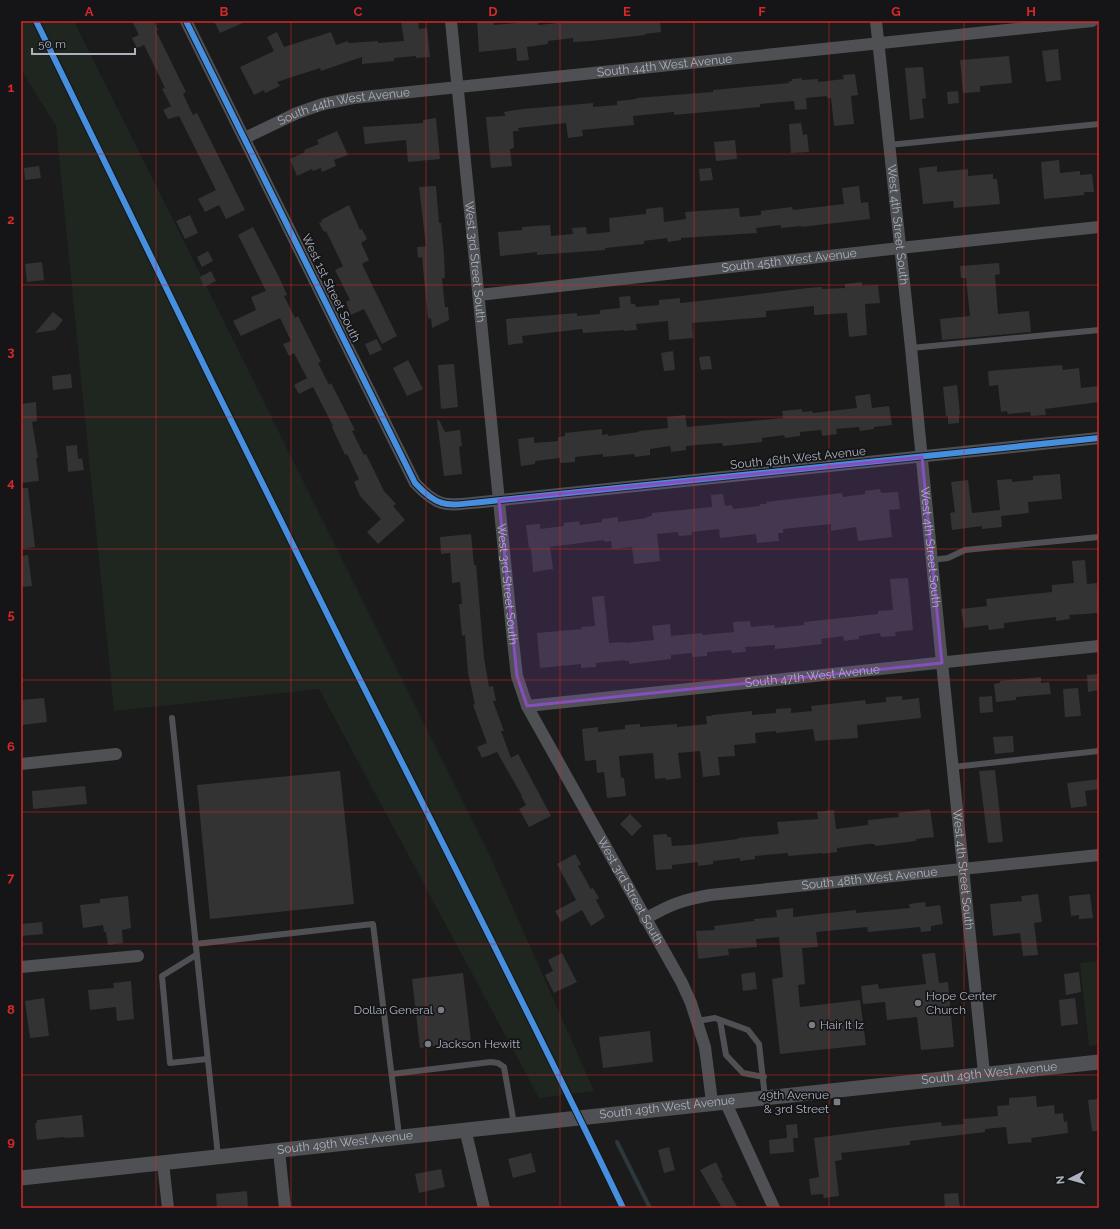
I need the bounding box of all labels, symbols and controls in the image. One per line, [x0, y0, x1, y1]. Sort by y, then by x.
text: A [85, 4, 94, 19]
text: B [220, 4, 229, 19]
text: C [354, 4, 363, 19]
text: D [488, 4, 498, 19]
text: E [623, 4, 631, 19]
text: F [758, 4, 766, 19]
text: G [891, 4, 901, 19]
text: H [1026, 4, 1036, 19]
scale bar [32, 30, 135, 56]
text: 50 m [38, 37, 66, 51]
street label: South 44th West Avenue [596, 52, 733, 80]
text: 1 [8, 80, 15, 95]
street label: South 44th West Avenue [275, 85, 411, 128]
street label: West 4th Street South [884, 164, 911, 286]
street label: West 3rd Street South [462, 201, 488, 323]
text: 2 [7, 212, 15, 227]
street label: West 1st Street South [299, 232, 363, 344]
street label: South 45th West Avenue [721, 246, 857, 275]
text: 3 [7, 344, 15, 359]
street label: South 46th West Avenue [729, 444, 867, 472]
text: 4 [7, 475, 15, 490]
street label: West 4th Street South [918, 486, 943, 608]
street label: West 3rd Street South [494, 523, 520, 646]
text: 5 [7, 607, 15, 622]
street label: South 47th West Avenue [744, 662, 881, 690]
text: 6 [7, 739, 15, 754]
street label: West 4th Street South [950, 808, 976, 931]
street label: West 3rd Street South [595, 835, 666, 948]
street label: South 48th West Avenue [801, 865, 938, 893]
text: 7 [7, 870, 15, 885]
place label: Hope Center Church [926, 989, 998, 1017]
marker: Hope Center Church [913, 998, 923, 1008]
text: 8 [7, 1002, 15, 1017]
place label: Dollar General [354, 1003, 434, 1017]
marker: Dollar General [436, 1005, 446, 1015]
place label: Hair It Iz [820, 1018, 864, 1032]
marker: Hair It Iz [807, 1020, 817, 1030]
place label: Jackson Hewitt [436, 1037, 520, 1051]
marker: Jackson Hewitt [423, 1039, 433, 1049]
street label: South 49th West Avenue [921, 1059, 1058, 1087]
place label: 49th Avenue & 3rd Street [760, 1088, 829, 1116]
street label: South 49th West Avenue [599, 1093, 736, 1122]
marker: 49th Avenue & 3rd Street [832, 1097, 842, 1107]
street label: South 49th West Avenue [276, 1128, 414, 1157]
text: 9 [7, 1134, 15, 1149]
north arrow [1050, 1159, 1090, 1199]
text: N [1054, 1175, 1067, 1185]

